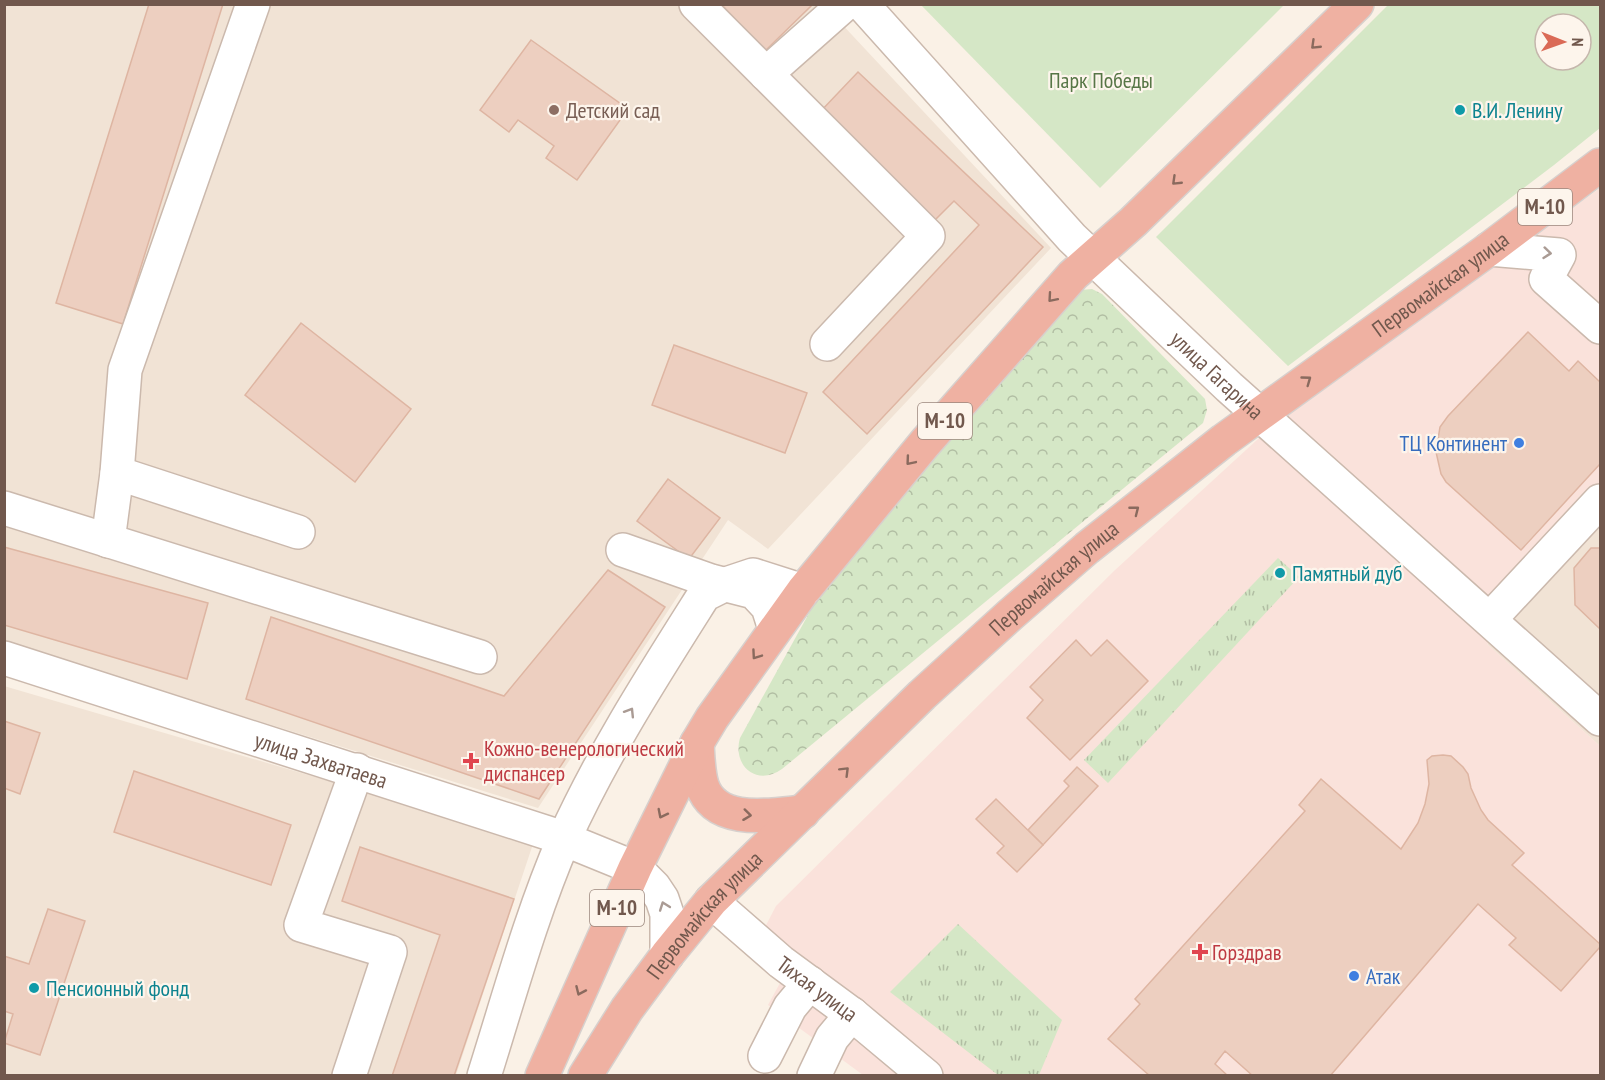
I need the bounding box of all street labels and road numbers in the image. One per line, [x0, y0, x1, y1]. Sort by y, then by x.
road number: М-10 [1518, 189, 1572, 225]
street label: Первомайская улица [1366, 225, 1514, 343]
street label: улица Гагарина [1165, 325, 1270, 425]
road number: М-10 [918, 403, 972, 439]
street label: Первомайская улица [983, 515, 1124, 641]
street label: улица Захватаева [251, 726, 391, 794]
street label: Первомайская улица [640, 845, 768, 984]
road number: М-10 [590, 890, 644, 926]
street label: Тихая улица [771, 950, 863, 1028]

